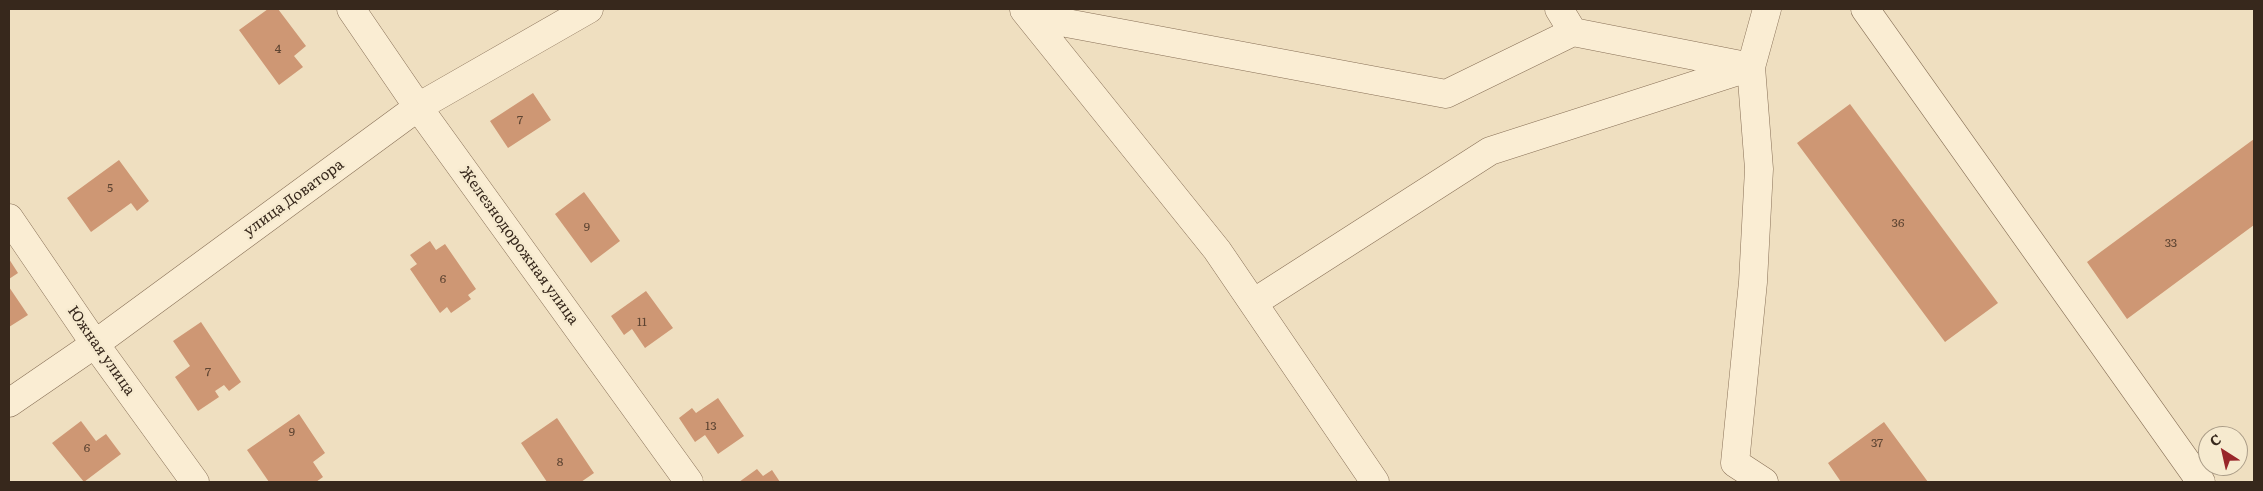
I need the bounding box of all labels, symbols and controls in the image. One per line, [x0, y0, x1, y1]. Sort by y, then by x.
house number: 4 [275, 42, 281, 56]
house number: 7 [517, 113, 523, 127]
street label: улица Доватора [240, 156, 348, 240]
street label: Железнодорожная улица [456, 163, 582, 329]
house number: 5 [107, 181, 113, 195]
house number: 36 [1892, 216, 1904, 230]
house number: 9 [584, 220, 590, 234]
house number: 33 [2165, 236, 2177, 250]
house number: 6 [440, 272, 446, 286]
street label: Южная улица [63, 303, 139, 399]
house number: 11 [637, 315, 647, 329]
house number: 7 [205, 365, 211, 379]
house number: 13 [705, 419, 717, 433]
house number: 9 [289, 425, 295, 439]
north arrow [2198, 426, 2248, 476]
text: С [2205, 428, 2225, 451]
house number: 37 [1871, 436, 1883, 450]
house number: 6 [84, 441, 90, 455]
house number: 8 [557, 455, 563, 469]

